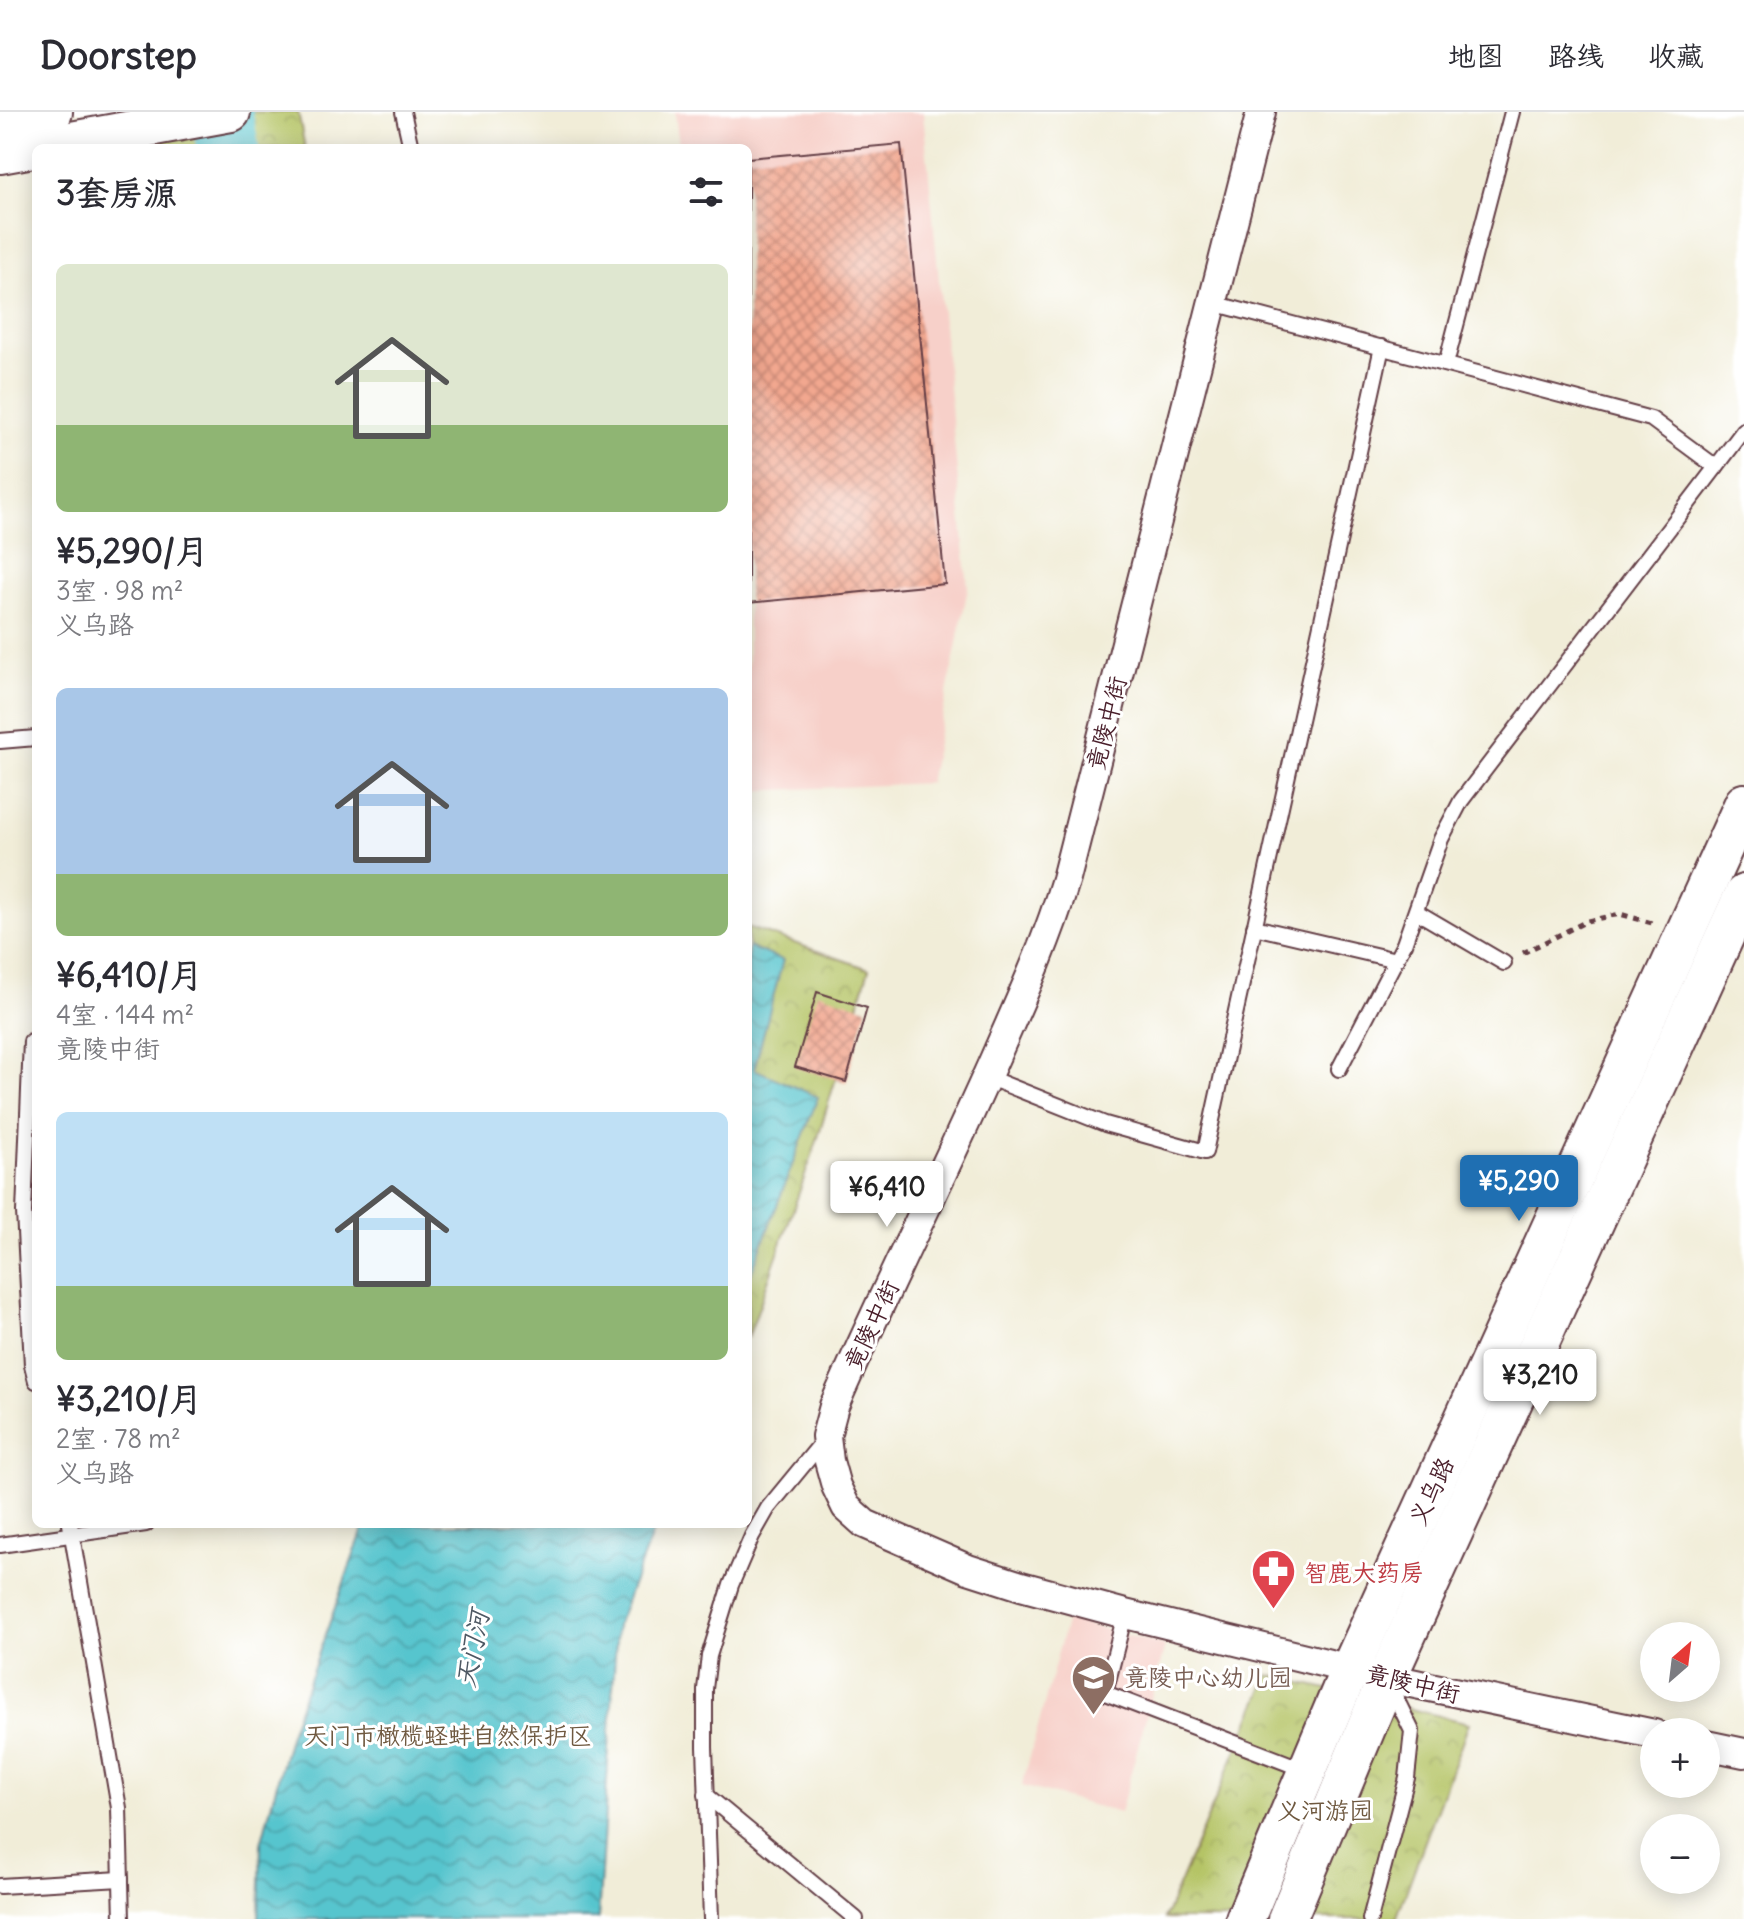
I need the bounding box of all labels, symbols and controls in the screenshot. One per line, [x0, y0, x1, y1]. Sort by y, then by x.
text: Doorstep [40, 32, 197, 79]
text: 地图 [1448, 38, 1504, 74]
text: 路线 [1548, 38, 1604, 74]
text: 收藏 [1648, 38, 1704, 74]
icon: filters [684, 170, 728, 214]
text: 3套房源 [56, 171, 177, 214]
icon: home [320, 316, 464, 460]
text: ¥5,290/月 [56, 529, 209, 572]
text: 3室 · 98 m² [56, 574, 184, 607]
text: 义乌路 [56, 608, 134, 641]
street label: 竟陵中街 [1080, 673, 1132, 773]
icon: home [320, 740, 464, 884]
text: ¥6,410/月 [56, 953, 203, 996]
text: 4室 · 144 m² [56, 998, 194, 1031]
text: 竟陵中街 [56, 1032, 160, 1065]
pin: ¥5,290 [1454, 1155, 1584, 1223]
pin: ¥6,410 [822, 1161, 952, 1229]
icon: home [320, 1164, 464, 1308]
text: ¥5,290 [1478, 1164, 1560, 1197]
text: ¥6,410 [848, 1170, 926, 1203]
street label: 竟陵中街 [837, 1275, 905, 1375]
pin: ¥3,210 [1475, 1349, 1605, 1417]
text: ¥3,210 [1501, 1358, 1579, 1391]
text: ¥3,210/月 [56, 1377, 203, 1420]
text: 2室 · 78 m² [56, 1422, 181, 1455]
street label: 义乌路 [1402, 1452, 1460, 1530]
text: 义乌路 [56, 1456, 134, 1489]
pharmacy icon: 智鹿大药房 [1249, 1548, 1297, 1611]
place label: 智鹿大药房 [1304, 1557, 1424, 1587]
water label: 天门河 [448, 1604, 496, 1690]
north arrow [1640, 1622, 1720, 1702]
map controls [1640, 1622, 1720, 1894]
school or university icon: 竟陵中心幼儿园 [1069, 1653, 1117, 1716]
street label: 竟陵中街 [1363, 1658, 1463, 1708]
place label: 竟陵中心幼儿园 [1124, 1662, 1292, 1692]
button: + [1640, 1718, 1720, 1798]
park label: 天门市橄榄蛏蚌自然保护区 [304, 1720, 592, 1750]
park label: 义河游园 [1277, 1795, 1373, 1825]
button: − [1640, 1814, 1720, 1894]

